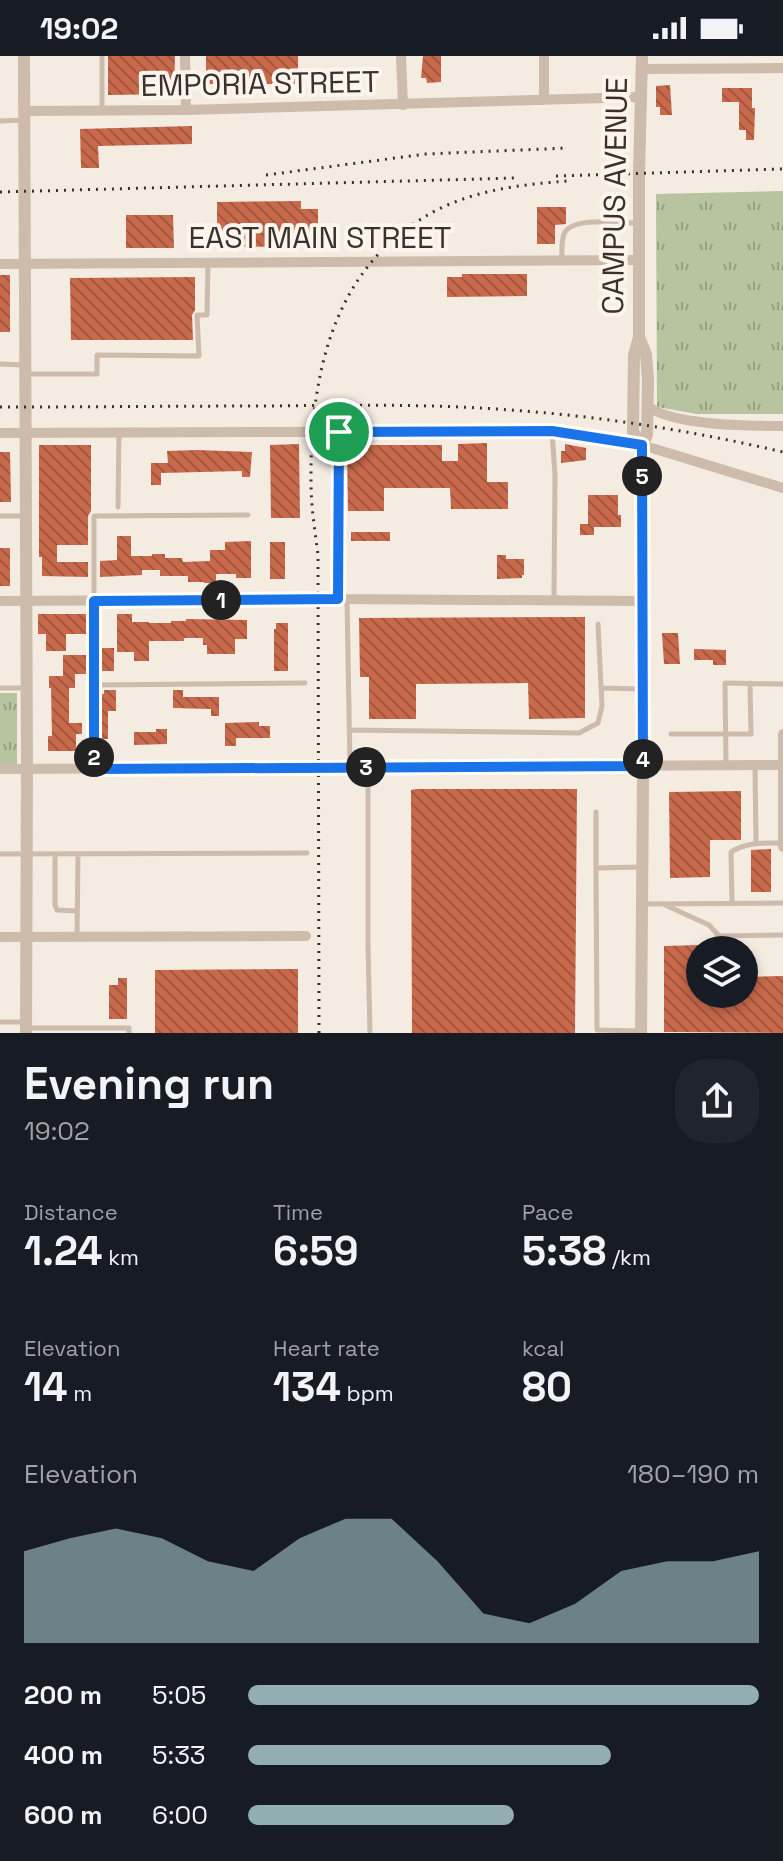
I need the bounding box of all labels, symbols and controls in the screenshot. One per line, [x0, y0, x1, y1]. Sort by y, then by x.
text: 19:02 [40, 9, 118, 48]
street label: EMPORIA STREET [140, 62, 380, 105]
street label: CAMPUS AVENUE [593, 77, 636, 315]
street label: EAST MAIN STREET [188, 218, 452, 257]
pin [305, 398, 373, 466]
icon: arrive [317, 410, 361, 454]
pin: 5 [622, 456, 662, 496]
text: 5 [635, 462, 649, 490]
pin: 1 [201, 580, 241, 620]
text: 1 [216, 586, 226, 614]
pin: 2 [74, 737, 114, 777]
pin: 4 [623, 739, 663, 779]
text: 2 [87, 743, 101, 771]
text: 4 [636, 745, 650, 773]
pin: 3 [346, 747, 386, 787]
text: 3 [359, 753, 373, 781]
map controls [686, 936, 758, 1008]
button: layers [686, 936, 758, 1008]
text: Evening run [24, 1056, 274, 1112]
button: share [675, 1059, 759, 1143]
text: 19:02 [24, 1114, 90, 1148]
text: Distance [24, 1198, 118, 1226]
text: Time [273, 1198, 323, 1226]
text: Pace [522, 1198, 574, 1226]
text: 1.24 [24, 1226, 103, 1277]
text: 6:59 [273, 1226, 358, 1277]
text: 5:38 [522, 1226, 606, 1277]
text: km [103, 1243, 139, 1271]
text: /km [606, 1243, 651, 1271]
text: Elevation [24, 1334, 120, 1362]
text: Heart rate [273, 1334, 380, 1362]
text: kcal [522, 1334, 564, 1362]
text: 14 [24, 1362, 68, 1413]
text: 134 [273, 1362, 341, 1413]
text: 80 [522, 1362, 572, 1413]
text: m [68, 1379, 92, 1407]
text: bpm [341, 1379, 394, 1407]
text: Elevation [24, 1457, 138, 1491]
text: 180–190 m [627, 1457, 759, 1491]
text: 200 m [24, 1678, 102, 1712]
text: 5:05 [152, 1678, 206, 1712]
text: 400 m [24, 1738, 103, 1772]
text: 5:33 [152, 1738, 206, 1772]
text: 600 m [24, 1798, 103, 1832]
text: 6:00 [152, 1798, 208, 1832]

